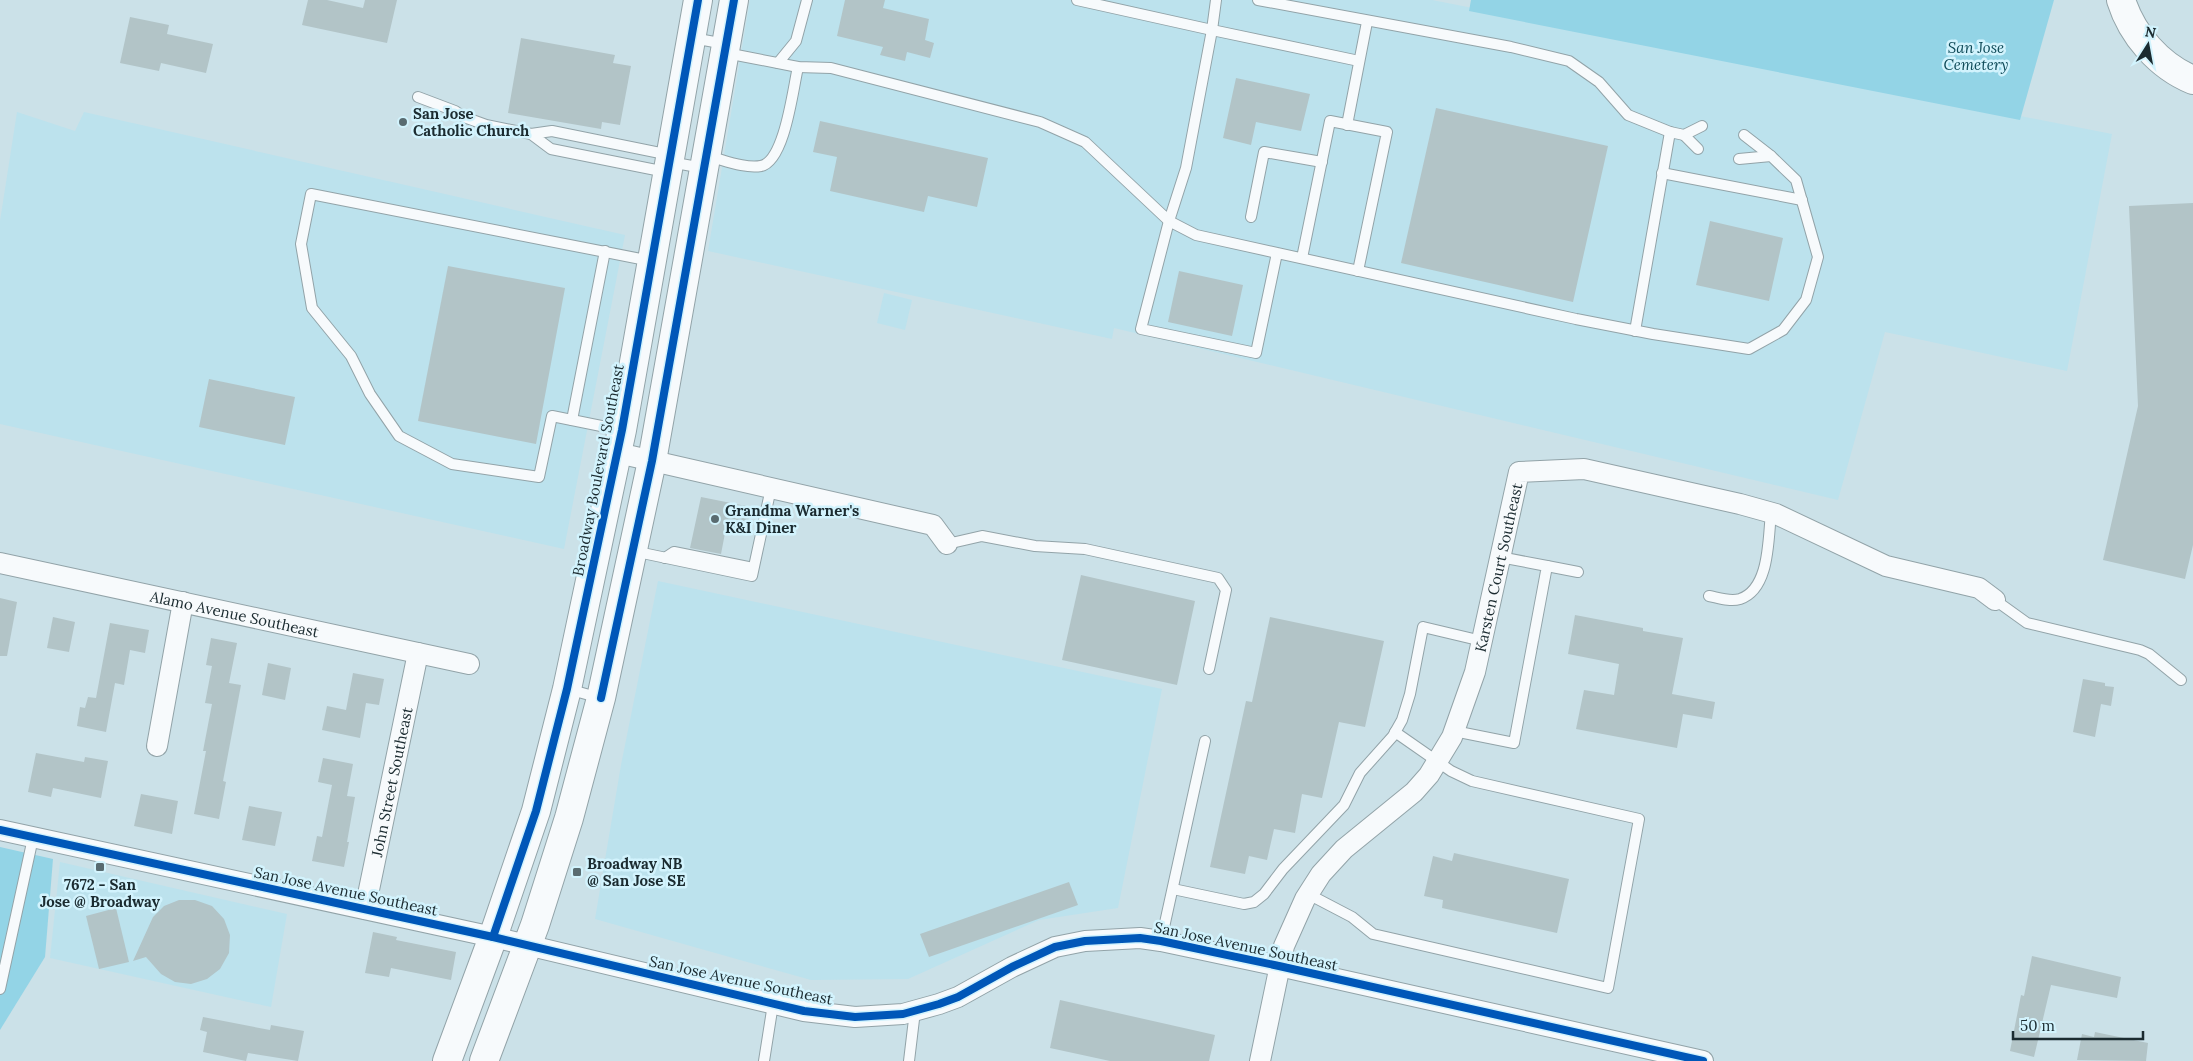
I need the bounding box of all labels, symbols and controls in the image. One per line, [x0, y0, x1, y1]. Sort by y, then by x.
north arrow [2123, 20, 2173, 70]
text: N [2143, 22, 2158, 42]
park label: San Jose Cemetery [1943, 38, 2009, 74]
place label: San Jose Catholic Church [413, 104, 530, 140]
marker: San Jose Catholic Church [397, 116, 409, 128]
street label: Broadway Boulevard Southeast [568, 362, 628, 578]
street label: Karsten Court Southeast [1470, 481, 1526, 654]
place label: Grandma Warner's K&I Diner [725, 501, 859, 537]
marker: Grandma Warner's K&I Diner [709, 513, 721, 525]
street label: Alamo Avenue Southeast [148, 586, 321, 641]
street label: John Street Southeast [366, 705, 416, 859]
place label: Broadway NB @ San Jose SE [587, 854, 686, 890]
marker: 7672 - San Jose @ Broadway [94, 861, 106, 873]
street label: San Jose Avenue Southeast [253, 862, 440, 920]
marker: Broadway NB @ San Jose SE [571, 866, 583, 878]
place label: 7672 - San Jose @ Broadway [40, 875, 161, 911]
street label: San Jose Avenue Southeast [1153, 917, 1340, 975]
street label: San Jose Avenue Southeast [648, 951, 835, 1009]
scale bar [2013, 1008, 2143, 1040]
text: 50 m [2020, 1016, 2055, 1035]

